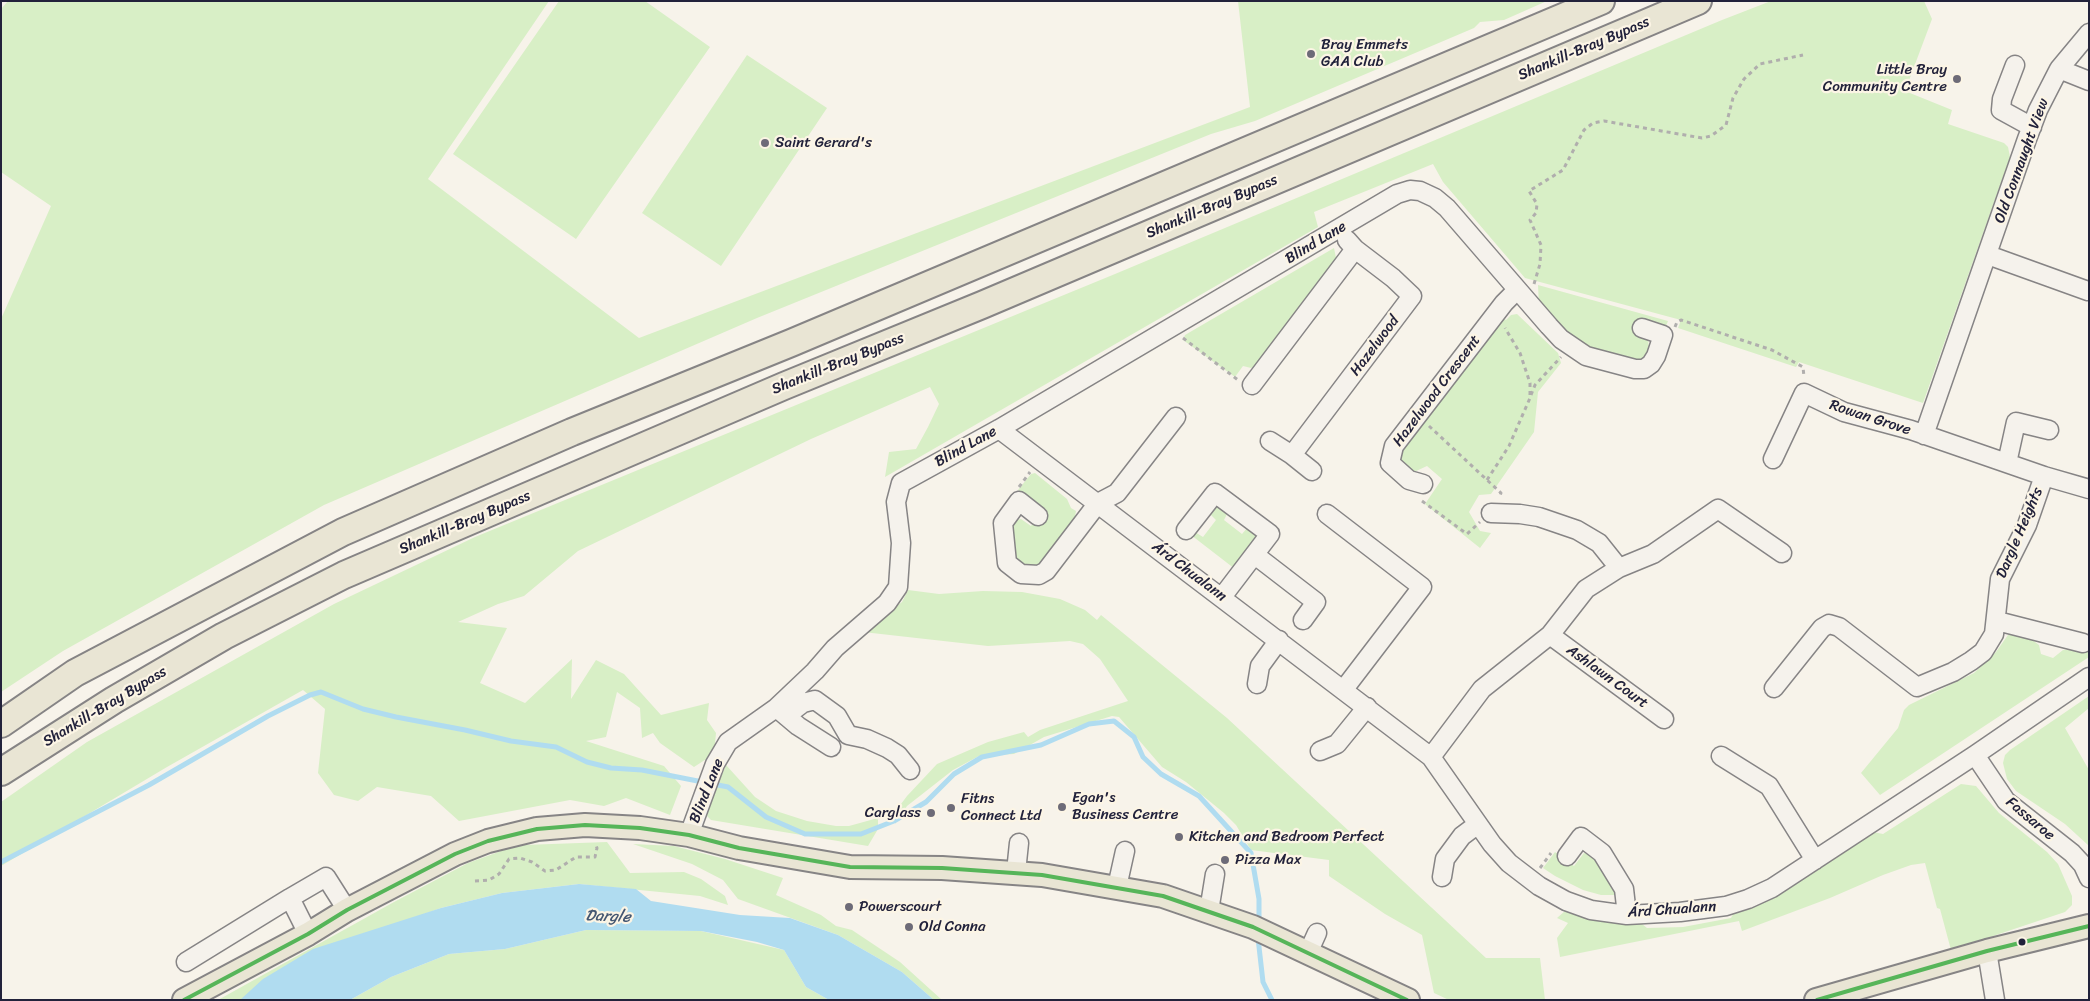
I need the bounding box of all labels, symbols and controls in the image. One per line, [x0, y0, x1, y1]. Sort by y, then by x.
street label: Shankill-Bray Bypass [1516, 13, 1652, 85]
place label: Bray Emmets GAA Club [1321, 36, 1408, 71]
marker: Bray Emmets GAA Club [1305, 48, 1317, 60]
place label: Little Bray Community Centre [1823, 61, 1947, 96]
marker: Little Bray Community Centre [1951, 73, 1963, 85]
street label: Old Connaught View [1991, 96, 2053, 226]
place label: Saint Gerard's [775, 134, 872, 152]
marker: Saint Gerard's [759, 137, 771, 149]
street label: Shankill-Bray Bypass [1144, 171, 1280, 243]
street label: Blind Lane [1282, 218, 1350, 268]
street label: Hazelwood [1347, 312, 1403, 380]
street label: Shankill-Bray Bypass [769, 329, 907, 399]
street label: Hazelwood Crescent [1389, 332, 1485, 450]
street label: Rowan Grove [1827, 396, 1913, 440]
street label: Blind Lane [932, 423, 1000, 471]
street label: Dargle Heights [1993, 485, 2047, 581]
street label: Shankill-Bray Bypass [397, 487, 533, 559]
street label: Árd Chualann [1148, 538, 1230, 606]
street label: Ashlawn Court [1563, 641, 1651, 713]
street label: Shankill-Bray Bypass [40, 663, 170, 751]
street label: Blind Lane [686, 756, 728, 826]
place label: Egan's Business Centre [1072, 789, 1178, 824]
place label: Fitns Connect Ltd [961, 790, 1041, 825]
street label: Fassaroe [2002, 793, 2058, 845]
marker: Egan's Business Centre [1056, 801, 1068, 813]
marker: Fitns Connect Ltd [945, 802, 957, 814]
place label: Carglass [865, 804, 921, 822]
marker: Carglass [925, 807, 937, 819]
place label: Kitchen and Bedroom Perfect [1189, 828, 1384, 846]
marker: Kitchen and Bedroom Perfect [1173, 831, 1185, 843]
place label: Pizza Max [1235, 851, 1301, 869]
marker: Pizza Max [1219, 854, 1231, 866]
place label: Powerscourt [859, 898, 941, 916]
street label: Árd Chualann [1627, 898, 1717, 922]
marker: Powerscourt [843, 901, 855, 913]
water label: Dargle [585, 907, 631, 927]
place label: Old Conna [919, 918, 985, 936]
marker: Old Conna [903, 921, 915, 933]
unlabelled marker [2017, 937, 2027, 947]

